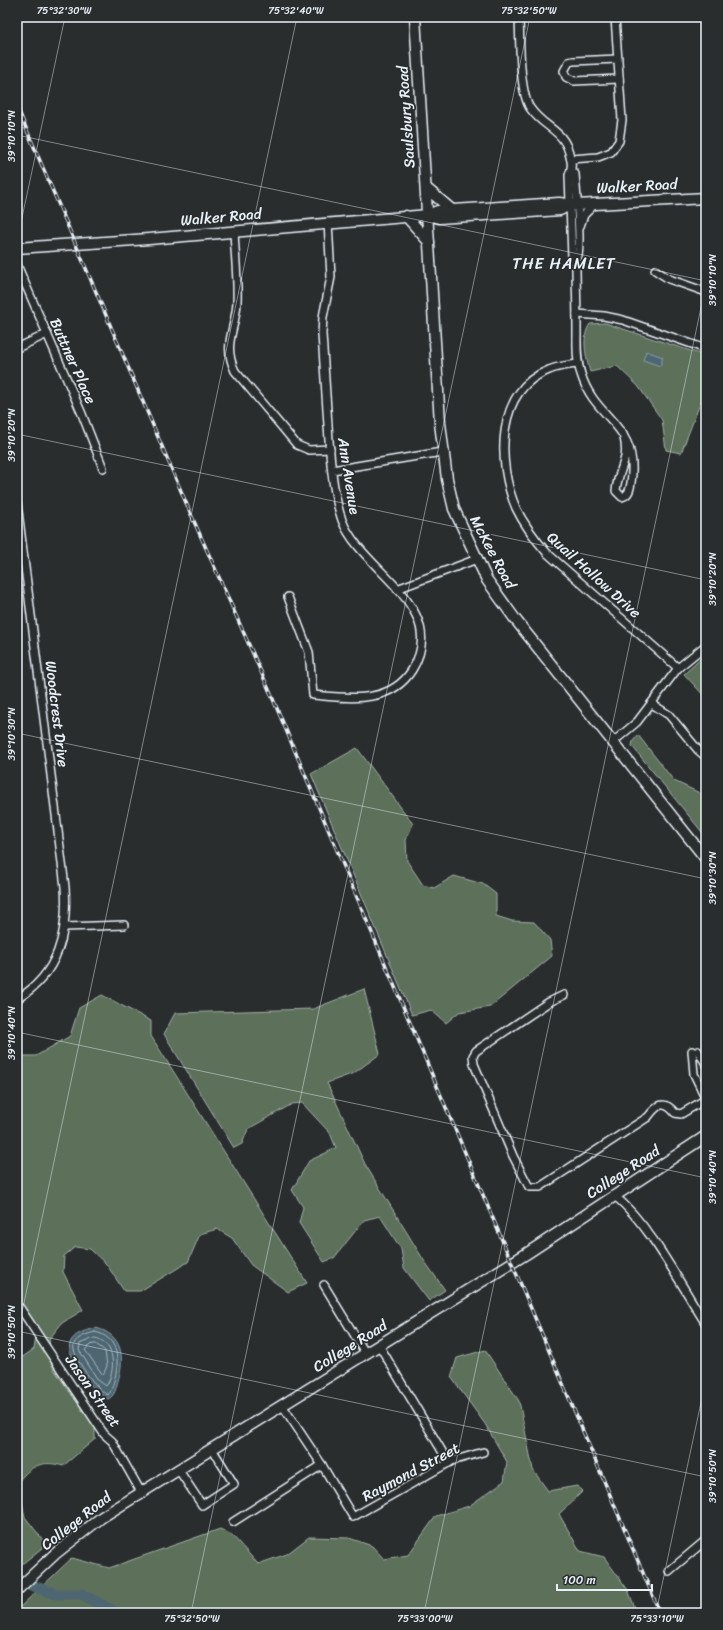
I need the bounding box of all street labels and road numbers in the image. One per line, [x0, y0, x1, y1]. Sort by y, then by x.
street label: Saulsbury Road [389, 64, 423, 169]
street label: Walker Road [596, 171, 679, 201]
street label: Walker Road [179, 200, 264, 233]
street label: Buttner Place [42, 314, 104, 408]
street label: Ann Avenue [330, 435, 368, 516]
street label: McKee Road [463, 511, 524, 594]
street label: Quail Hollow Drive [541, 525, 648, 625]
street label: Woodcrest Drive [38, 659, 76, 769]
street label: College Road [581, 1138, 666, 1206]
street label: College Road [307, 1312, 393, 1379]
street label: Jason Street [58, 1348, 128, 1433]
street label: Raymond Street [357, 1435, 465, 1509]
street label: College Road [35, 1484, 118, 1557]

